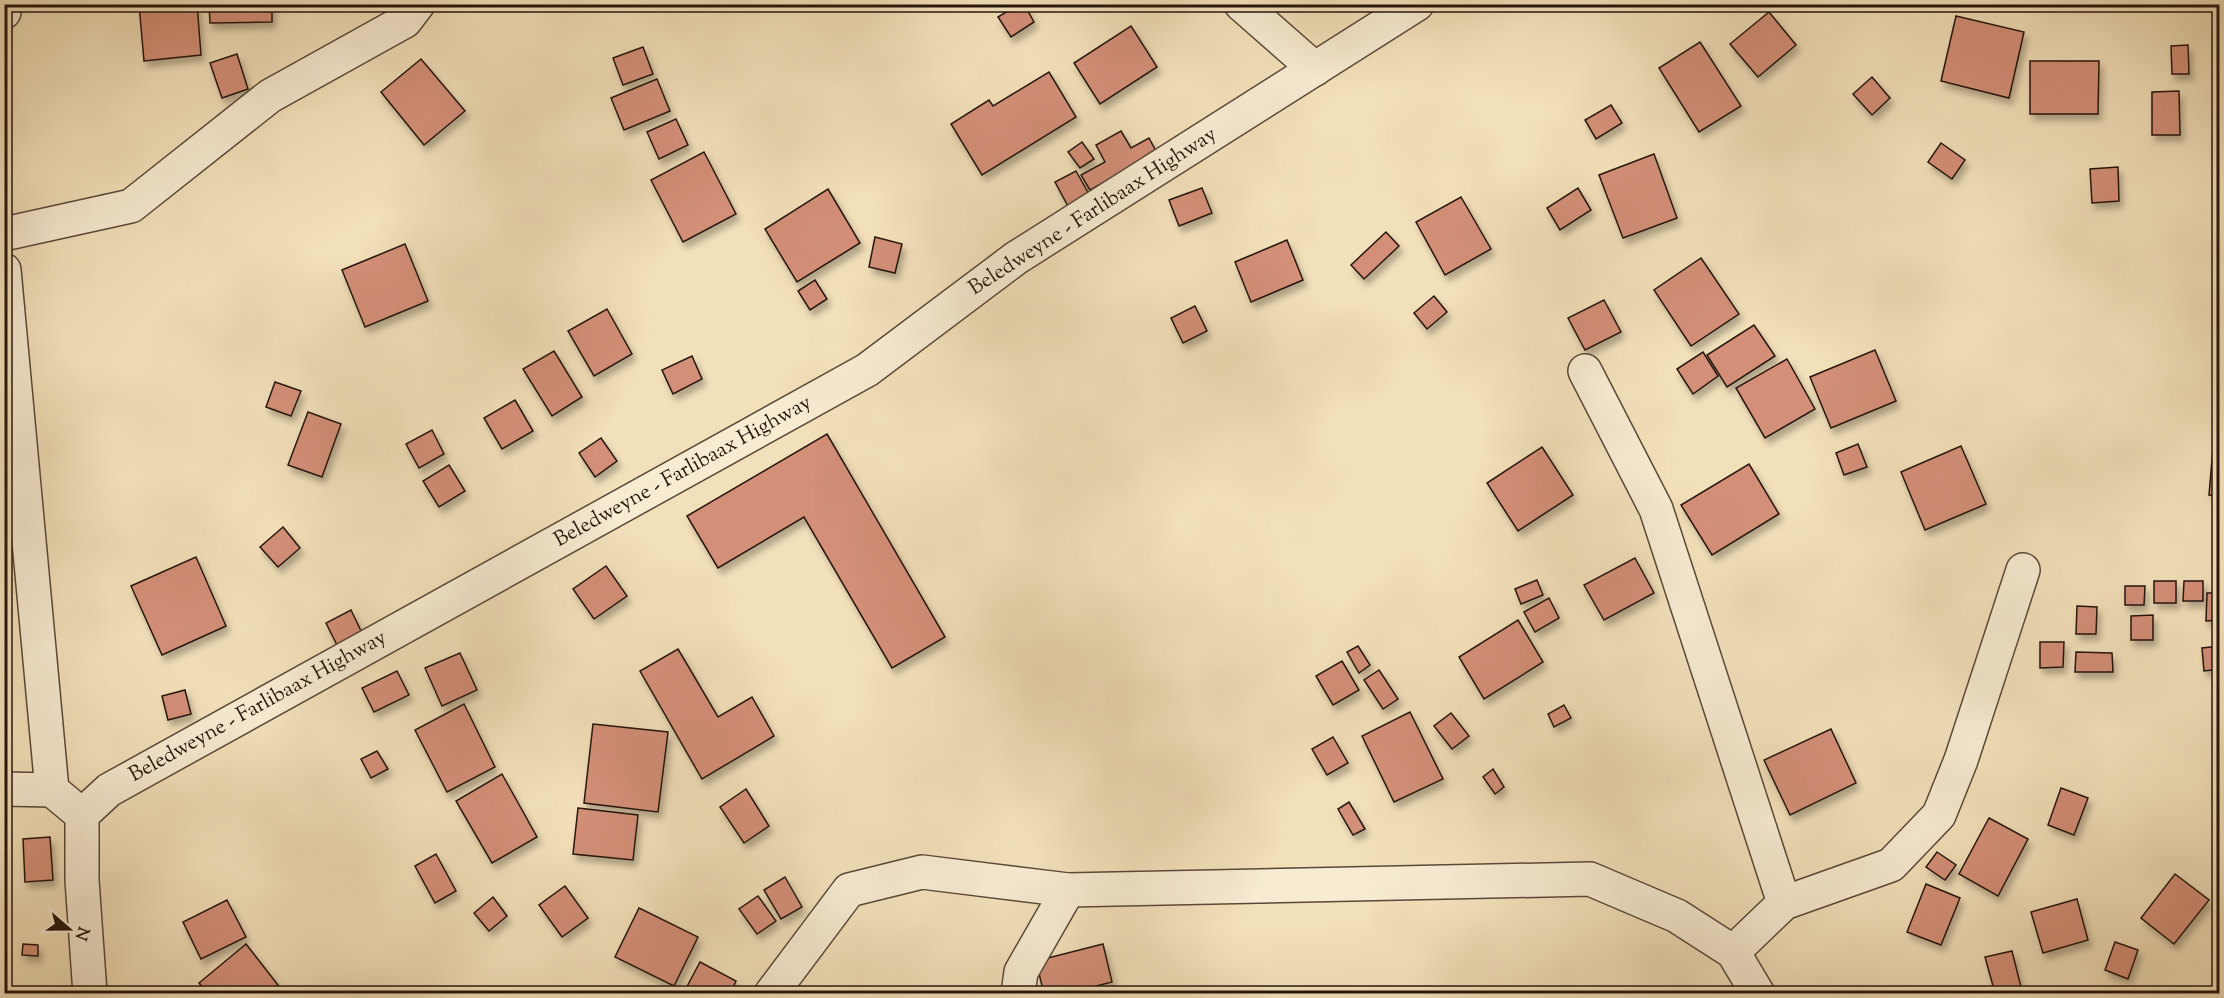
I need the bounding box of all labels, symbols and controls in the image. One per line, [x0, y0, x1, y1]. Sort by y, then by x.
street label: Beledweyne - Farlibaax Highway [963, 120, 1223, 304]
street label: Beledweyne - Farlibaax Highway [549, 388, 818, 556]
street label: Beledweyne - Farlibaax Highway [124, 623, 393, 791]
north arrow [39, 899, 99, 959]
text: N [68, 923, 94, 943]

